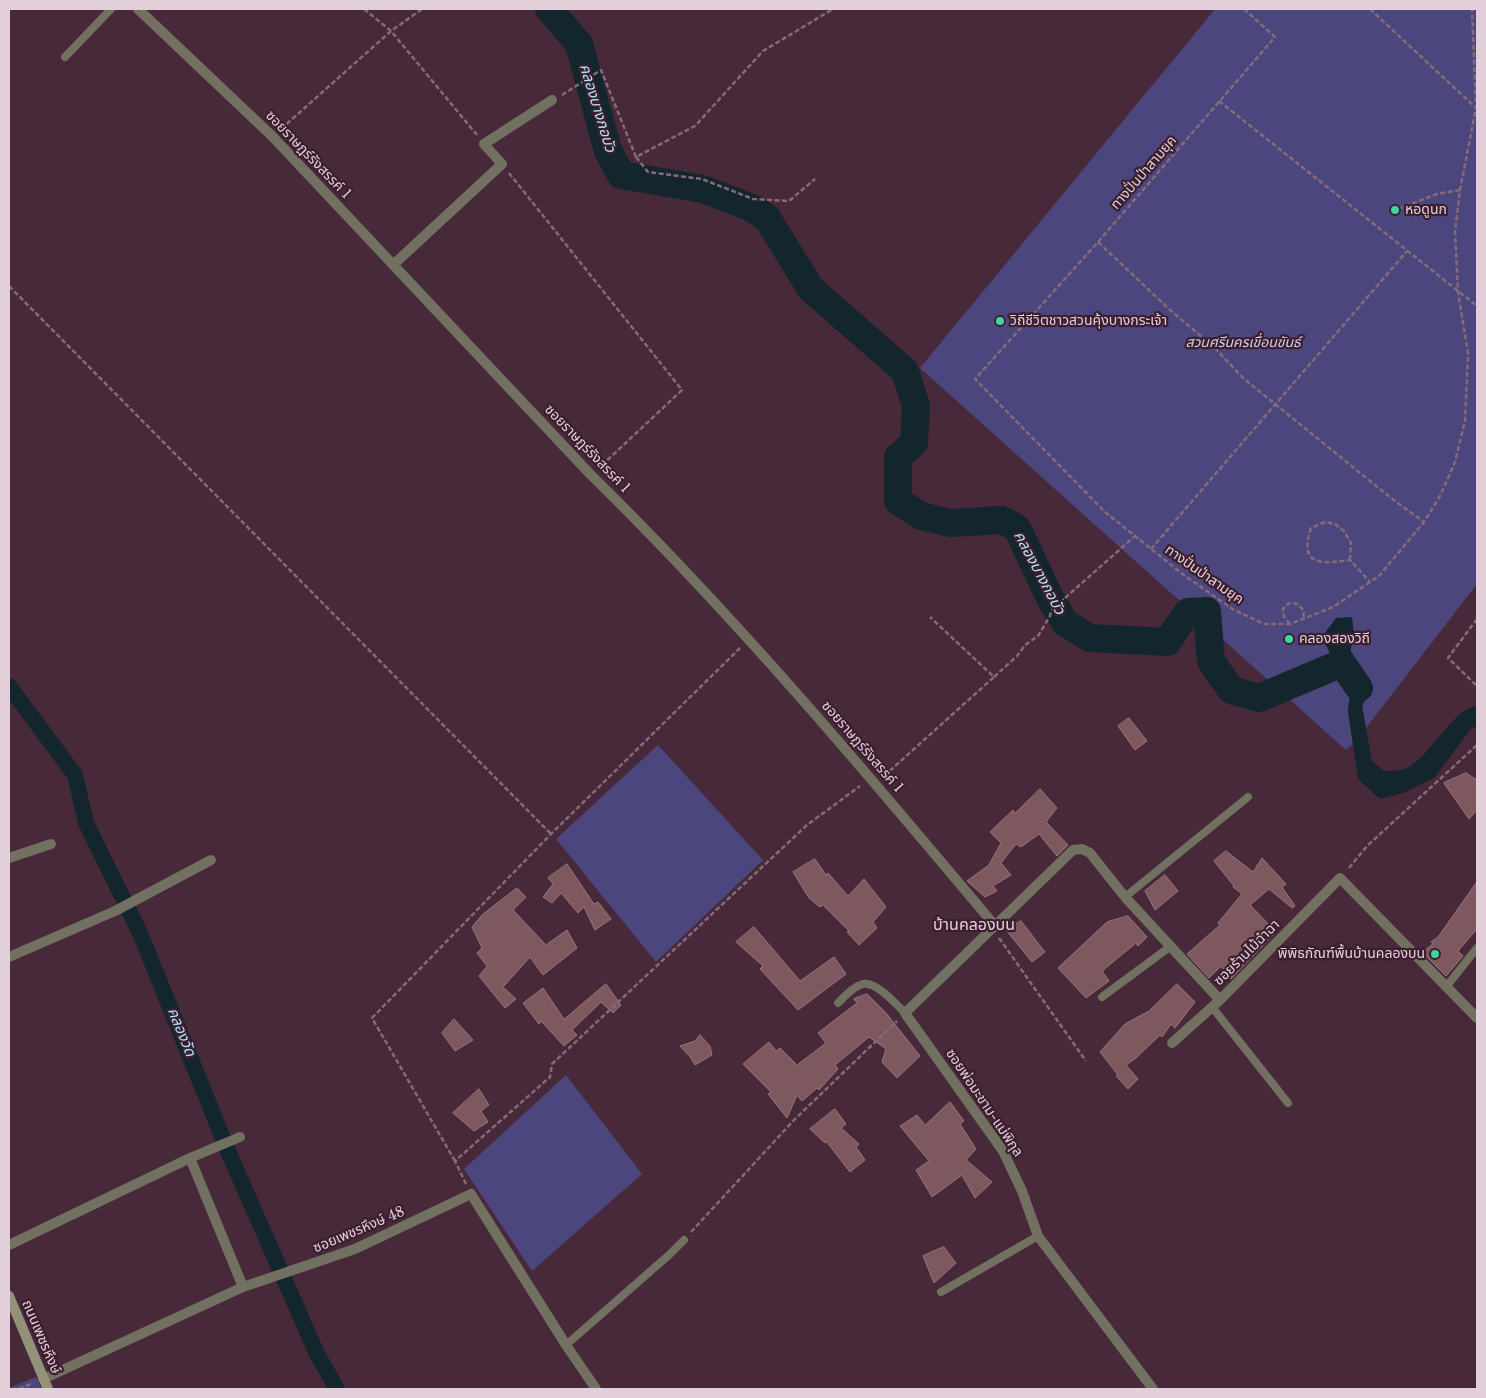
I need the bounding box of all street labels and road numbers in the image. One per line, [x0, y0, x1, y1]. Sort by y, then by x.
street label: ซอยราษฎร์รังสรรค์ 1 [262, 108, 354, 202]
street label: ทางปั่นป่าสามยุค [1107, 133, 1181, 213]
street label: ซอยราษฎร์รังสรรค์ 1 [541, 402, 633, 496]
street label: ทางปั่นป่าสามยุค [1161, 542, 1247, 608]
street label: ซอยราษฎร์รังสรรค์ 1 [818, 698, 906, 796]
street label: ซอยร้านไม้ฉำฉา [1211, 917, 1283, 989]
street label: ซอยพ่อมะขาม-แม่พิกุล [942, 1046, 1026, 1160]
street label: ซอยเพชรหึงษ์ 48 [311, 1203, 407, 1257]
street label: ถนนเพชรหึงษ์ [18, 1298, 64, 1376]

